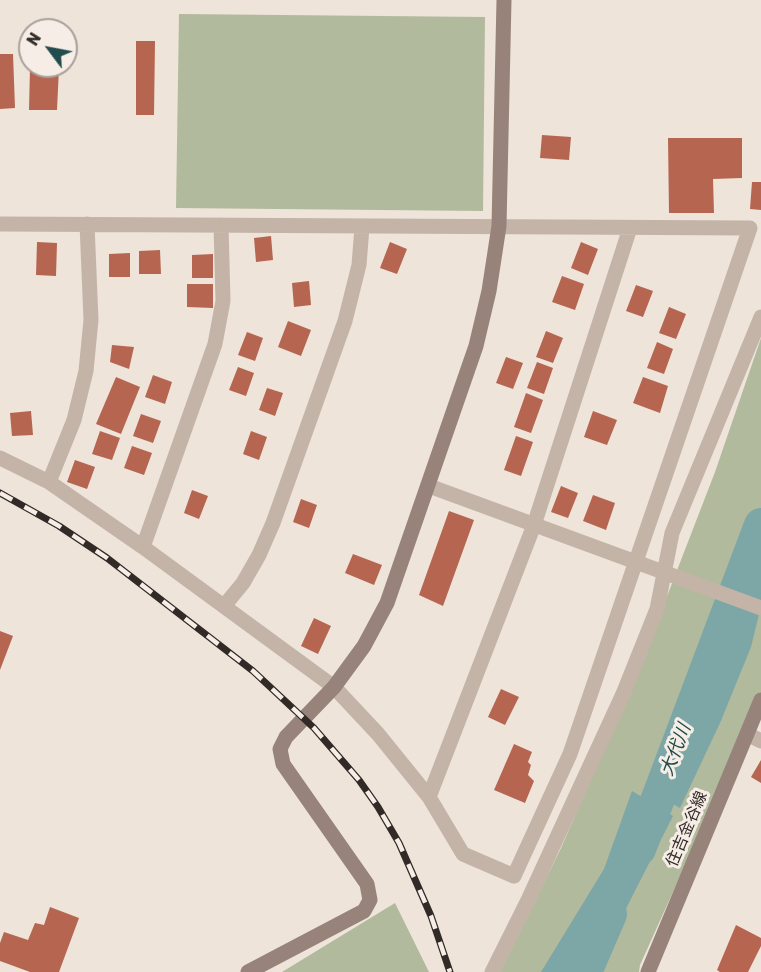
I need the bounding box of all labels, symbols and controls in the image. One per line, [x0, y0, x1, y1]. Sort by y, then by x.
north arrow [18, 18, 78, 78]
text: N [23, 29, 45, 49]
water label: 大代川 [656, 721, 696, 779]
street label: 住吉金谷線 [663, 788, 711, 870]

